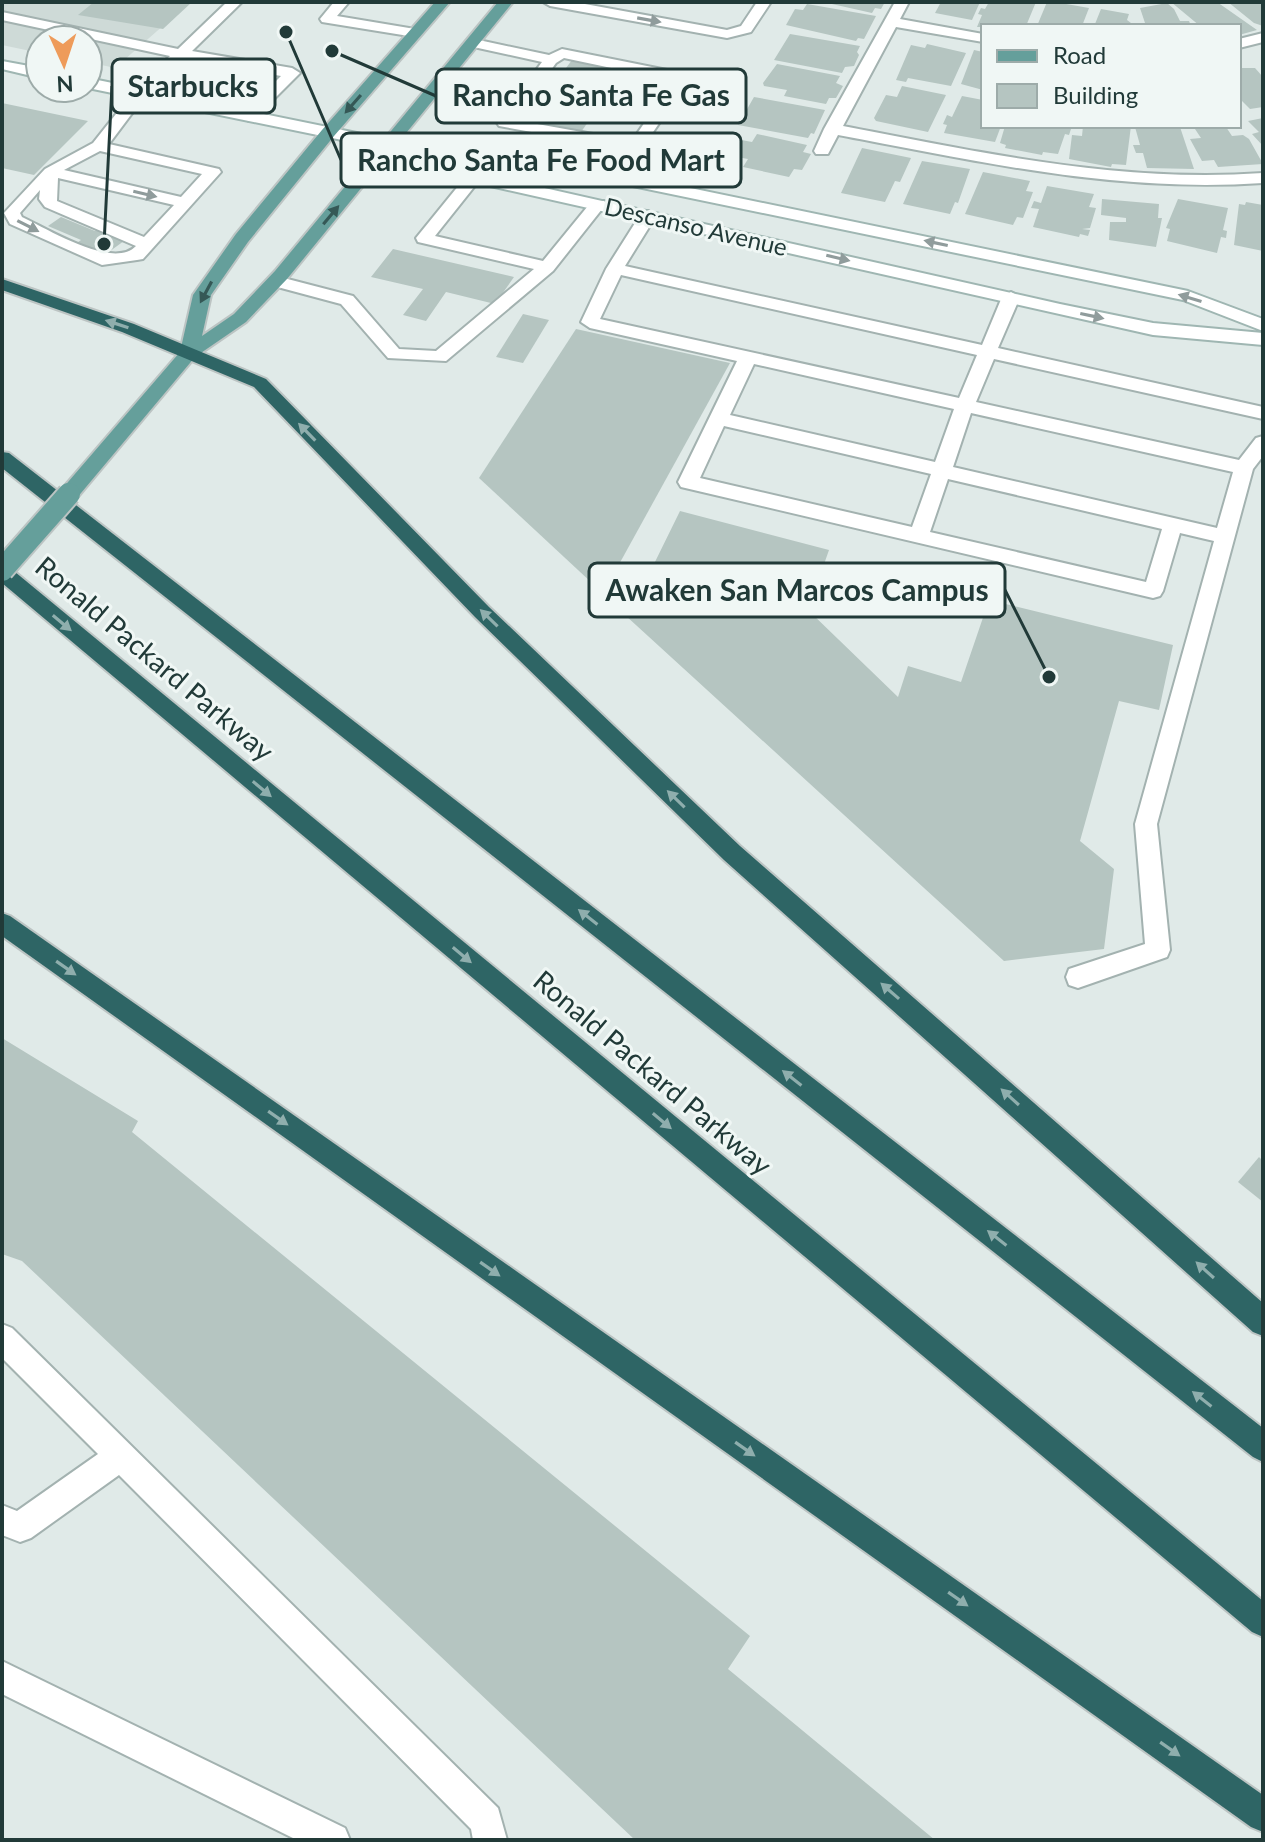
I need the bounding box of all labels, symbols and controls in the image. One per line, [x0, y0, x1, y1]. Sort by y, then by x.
one-way arrow [636, 14, 661, 26]
north arrow [24, 24, 104, 104]
legend [981, 24, 1241, 128]
text: Road [1053, 40, 1106, 69]
callout: Starbucks [112, 59, 275, 113]
text: Starbucks [128, 67, 259, 103]
callout: Rancho Santa Fe Gas [436, 69, 746, 123]
text: N [56, 71, 74, 98]
text: Rancho Santa Fe Gas [452, 76, 730, 112]
text: Building [1053, 80, 1138, 109]
one-way arrow [345, 94, 362, 114]
callout: Rancho Santa Fe Food Mart [341, 133, 741, 187]
text: Rancho Santa Fe Food Mart [357, 141, 725, 177]
one-way arrow [133, 188, 158, 200]
street label: Descanso Avenue [602, 191, 790, 261]
one-way arrow [322, 205, 339, 225]
one-way arrow [17, 219, 40, 233]
one-way arrow [923, 236, 948, 249]
one-way arrow [826, 252, 851, 265]
one-way arrow [200, 280, 213, 303]
one-way arrow [1177, 291, 1201, 304]
one-way arrow [1079, 310, 1104, 323]
one-way arrow [104, 317, 128, 330]
one-way arrow [299, 423, 317, 442]
street label: Ronald Packard Parkway [29, 548, 281, 768]
callout: Awaken San Marcos Campus [589, 563, 1005, 617]
text: Awaken San Marcos Campus [604, 571, 989, 607]
one-way arrow [480, 610, 499, 628]
one-way arrow [52, 614, 72, 631]
one-way arrow [251, 780, 271, 797]
one-way arrow [667, 790, 686, 809]
one-way arrow [578, 910, 598, 926]
one-way arrow [451, 946, 471, 963]
one-way arrow [55, 960, 76, 975]
street label: Ronald Packard Parkway [527, 962, 779, 1182]
one-way arrow [880, 983, 900, 1000]
one-way arrow [782, 1070, 802, 1086]
one-way arrow [1001, 1089, 1020, 1107]
one-way arrow [268, 1110, 288, 1126]
one-way arrow [651, 1112, 671, 1129]
one-way arrow [987, 1231, 1007, 1247]
one-way arrow [480, 1260, 501, 1276]
one-way arrow [1195, 1262, 1215, 1279]
one-way arrow [1192, 1391, 1212, 1407]
one-way arrow [735, 1441, 756, 1456]
one-way arrow [947, 1591, 968, 1606]
one-way arrow [1160, 1741, 1181, 1756]

